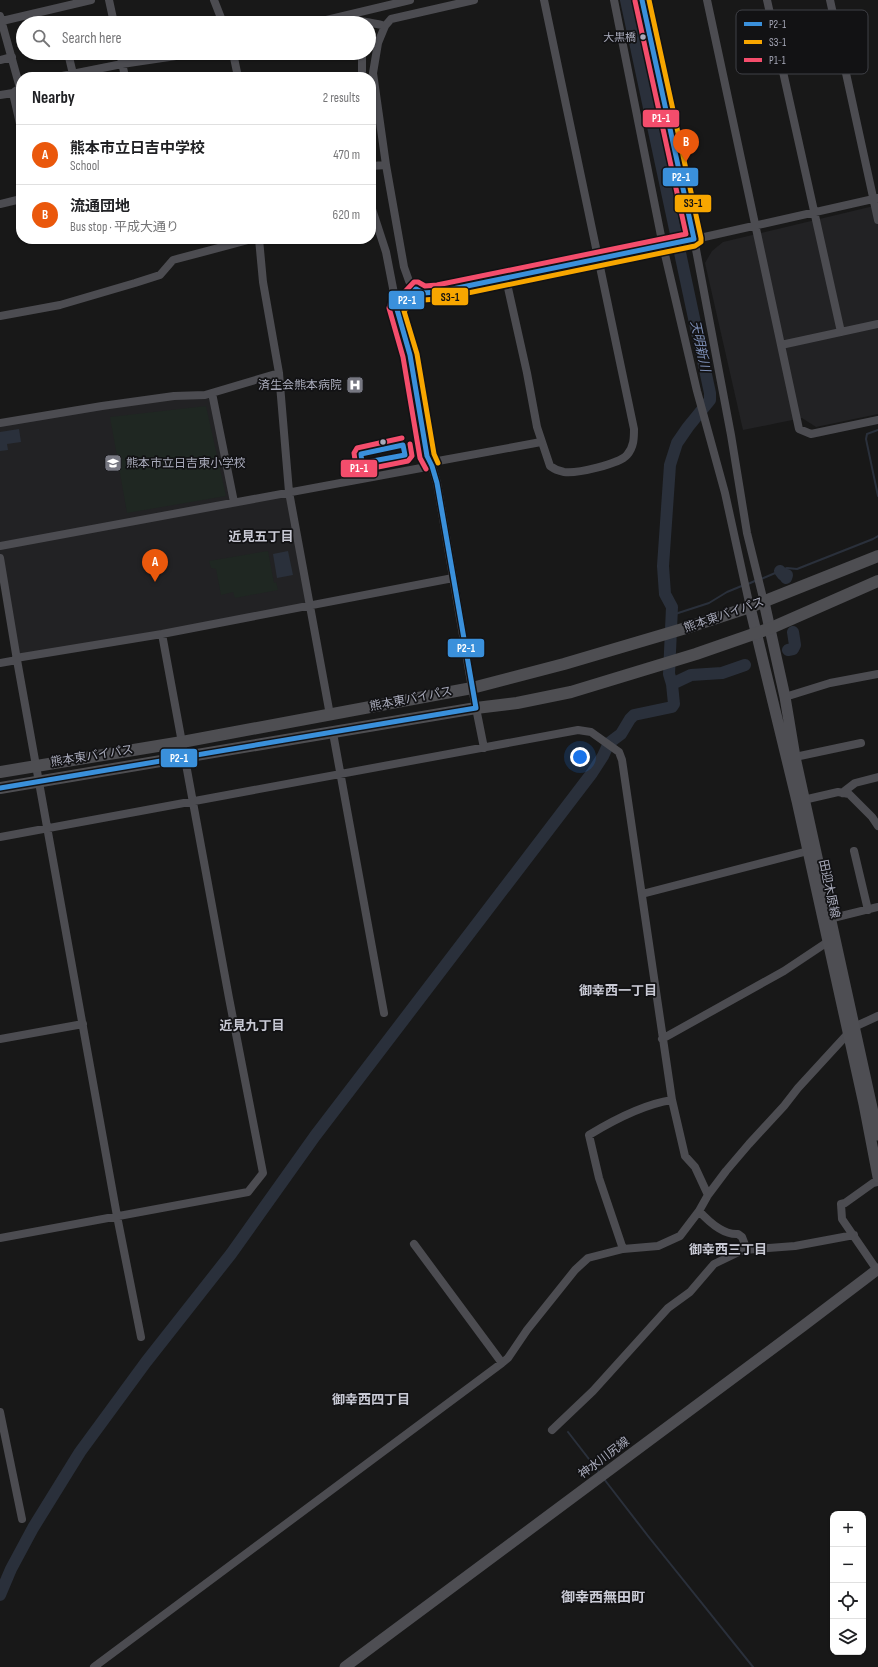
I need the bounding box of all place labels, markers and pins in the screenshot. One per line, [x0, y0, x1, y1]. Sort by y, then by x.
place label: 大黒橋 [603, 31, 636, 44]
marker: 大黒橋 [638, 32, 648, 42]
pin: B [673, 129, 699, 162]
hospital icon: 済生会熊本病院 [345, 375, 365, 395]
place label: 済生会熊本病院 [258, 378, 342, 393]
unlabelled marker [378, 437, 388, 447]
school or university icon: 熊本市立日吉東小学校 [103, 453, 123, 473]
place label: 熊本市立日吉東小学校 [126, 456, 246, 471]
pin: A [142, 549, 168, 582]

